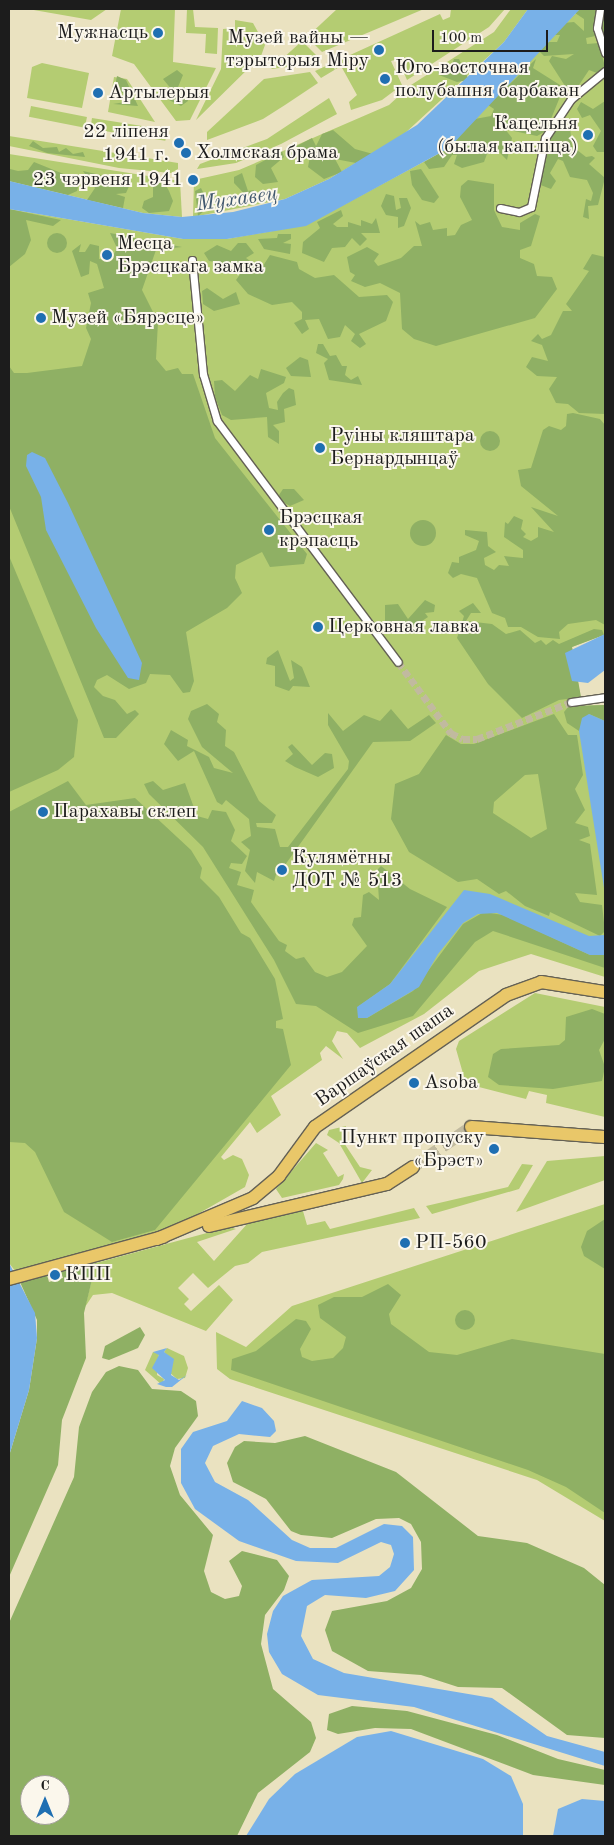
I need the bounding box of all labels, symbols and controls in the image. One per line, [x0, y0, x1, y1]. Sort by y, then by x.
scale bar [434, 20, 550, 52]
place label: Мужнасць [57, 21, 148, 45]
place label: Музей вайны — тэрыторыя Міру [225, 26, 369, 73]
marker: Мужнасць [152, 27, 164, 39]
text: 100 m [440, 31, 482, 46]
marker: Музей вайны — тэрыторыя Міру [373, 44, 385, 56]
place label: Юго-восточная полубашня барбакан [395, 56, 579, 103]
marker: Юго-восточная полубашня барбакан [379, 73, 391, 85]
place label: Артылерыя [108, 81, 210, 105]
marker: Артылерыя [92, 87, 104, 99]
place label: Кацельня (былая капліца) [437, 112, 578, 159]
place label: 22 ліпеня 1941 г. [83, 120, 169, 167]
marker: Кацельня (былая капліца) [582, 129, 594, 141]
marker: 22 ліпеня 1941 г. [173, 137, 185, 149]
place label: Холмская брама [196, 141, 338, 165]
marker: Холмская брама [180, 147, 192, 159]
place label: 23 чэрвеня 1941 [33, 168, 183, 192]
marker: 23 чэрвеня 1941 [187, 174, 199, 186]
water label: Мухавец [195, 182, 279, 218]
place label: Месца Брэсцкага замка [117, 232, 264, 279]
marker: Месца Брэсцкага замка [101, 249, 113, 261]
place label: Музей «Бярэсце» [51, 306, 205, 330]
marker: Музей «Бярэсце» [35, 312, 47, 324]
place label: Руіны кляштара Бернардынцаў [330, 424, 475, 471]
marker: Руіны кляштара Бернардынцаў [314, 442, 326, 454]
place label: Брэсцкая крэпасць [279, 506, 362, 553]
marker: Брэсцкая крэпасць [263, 524, 275, 536]
place label: Церковная лавка [328, 615, 479, 639]
marker: Церковная лавка [312, 621, 324, 633]
place label: Парахавы склеп [53, 800, 197, 824]
marker: Парахавы склеп [37, 806, 49, 818]
place label: Кулямётны ДОТ № 513 [292, 846, 402, 893]
marker: Кулямётны ДОТ № 513 [276, 864, 288, 876]
street label: Варшаўская шаша [311, 999, 459, 1113]
place label: Asoba [424, 1071, 478, 1095]
marker: Asoba [408, 1077, 420, 1089]
place label: Пункт пропуску «Брэст» [340, 1126, 484, 1173]
marker: Пункт пропуску «Брэст» [488, 1143, 500, 1155]
place label: РП-560 [415, 1231, 487, 1255]
marker: РП-560 [399, 1237, 411, 1249]
place label: КПП [65, 1263, 111, 1287]
marker: КПП [49, 1269, 61, 1281]
north arrow [20, 1775, 70, 1825]
text: С [40, 1779, 50, 1793]

